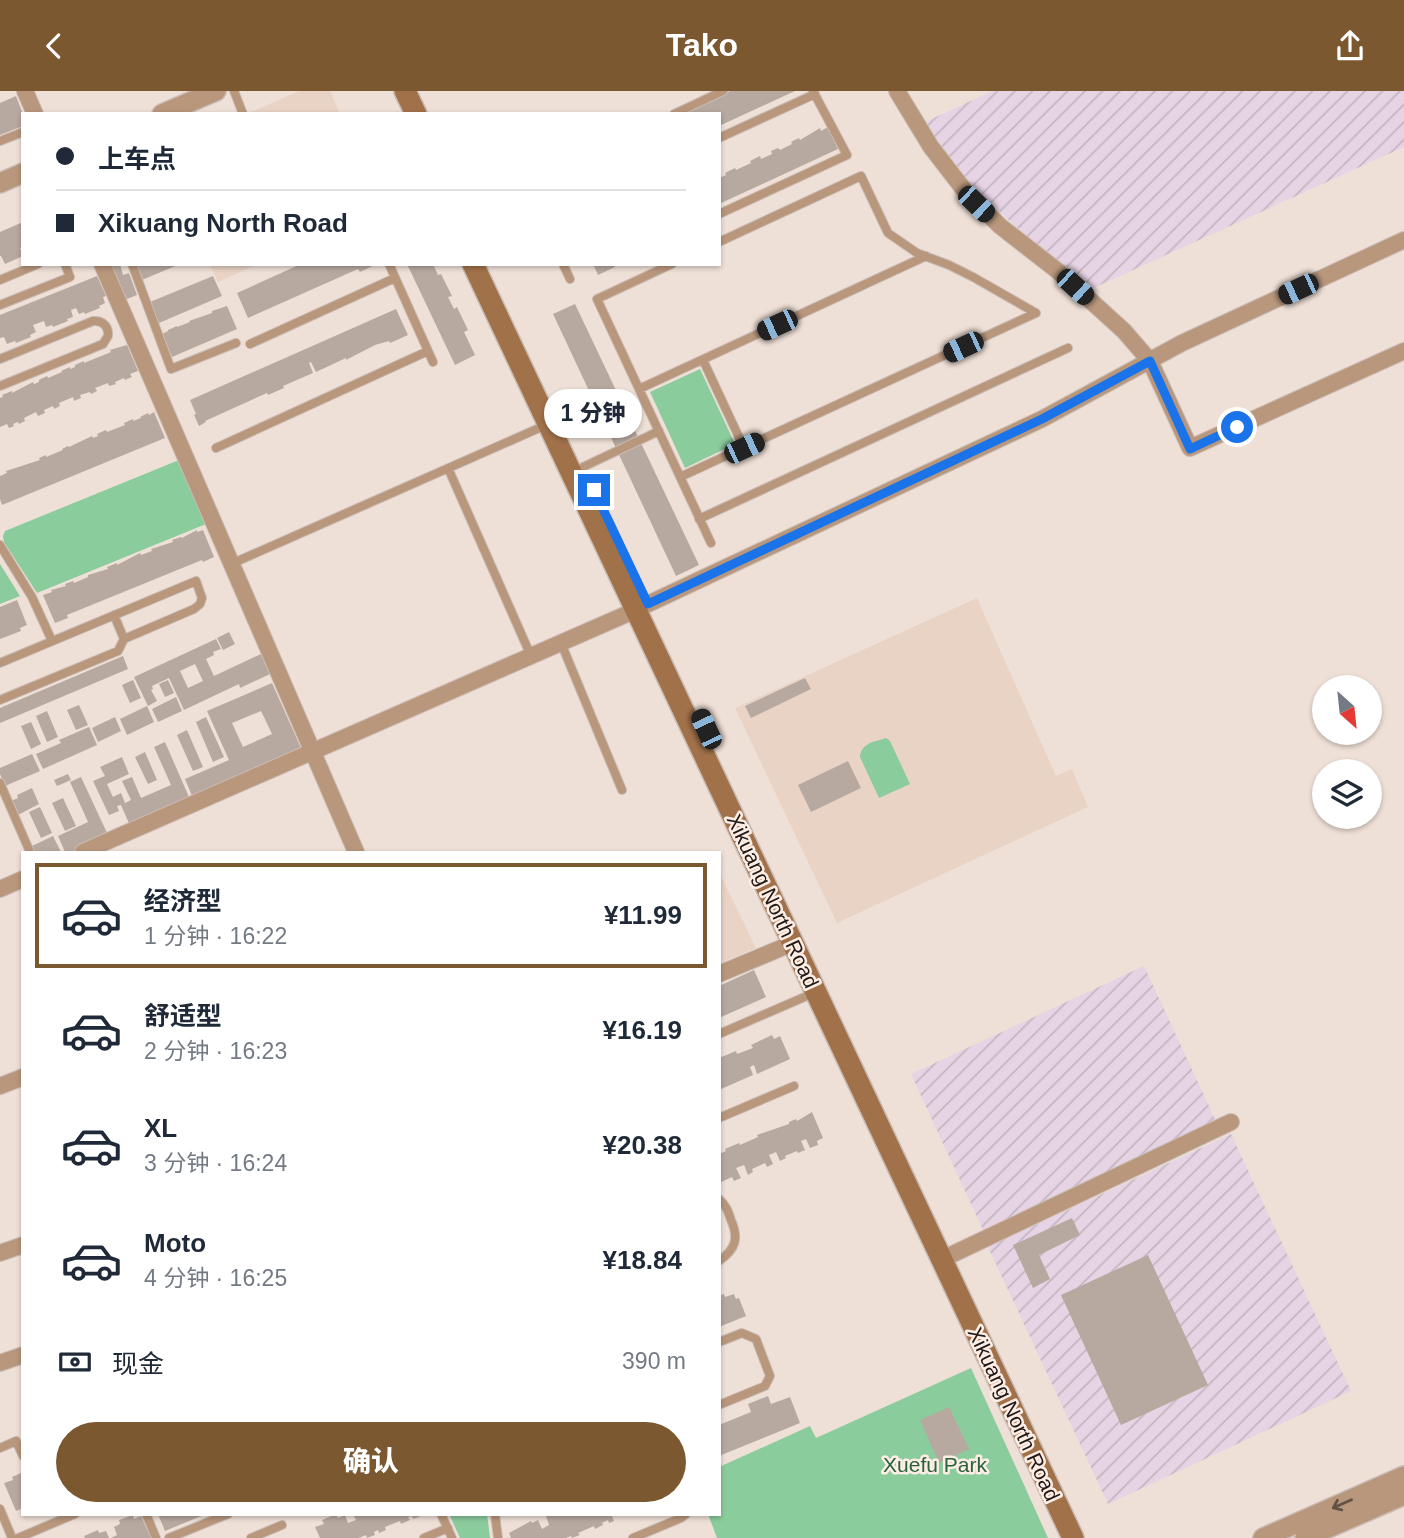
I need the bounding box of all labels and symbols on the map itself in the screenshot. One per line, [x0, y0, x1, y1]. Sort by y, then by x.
car [954, 182, 999, 226]
car [1053, 265, 1098, 309]
car [1275, 271, 1322, 307]
car [754, 307, 801, 343]
car [940, 329, 987, 365]
callout: 1 分钟 [545, 389, 643, 437]
route start [1221, 411, 1253, 443]
car [721, 430, 768, 466]
route end [578, 474, 610, 506]
north arrow [1312, 675, 1382, 745]
car [688, 706, 725, 752]
street label: Xikuang North Road [723, 810, 823, 992]
street label: Xikuang North Road [964, 1323, 1064, 1505]
park label: Xuefu Park [883, 1453, 987, 1476]
one-way arrow [1331, 1498, 1353, 1511]

